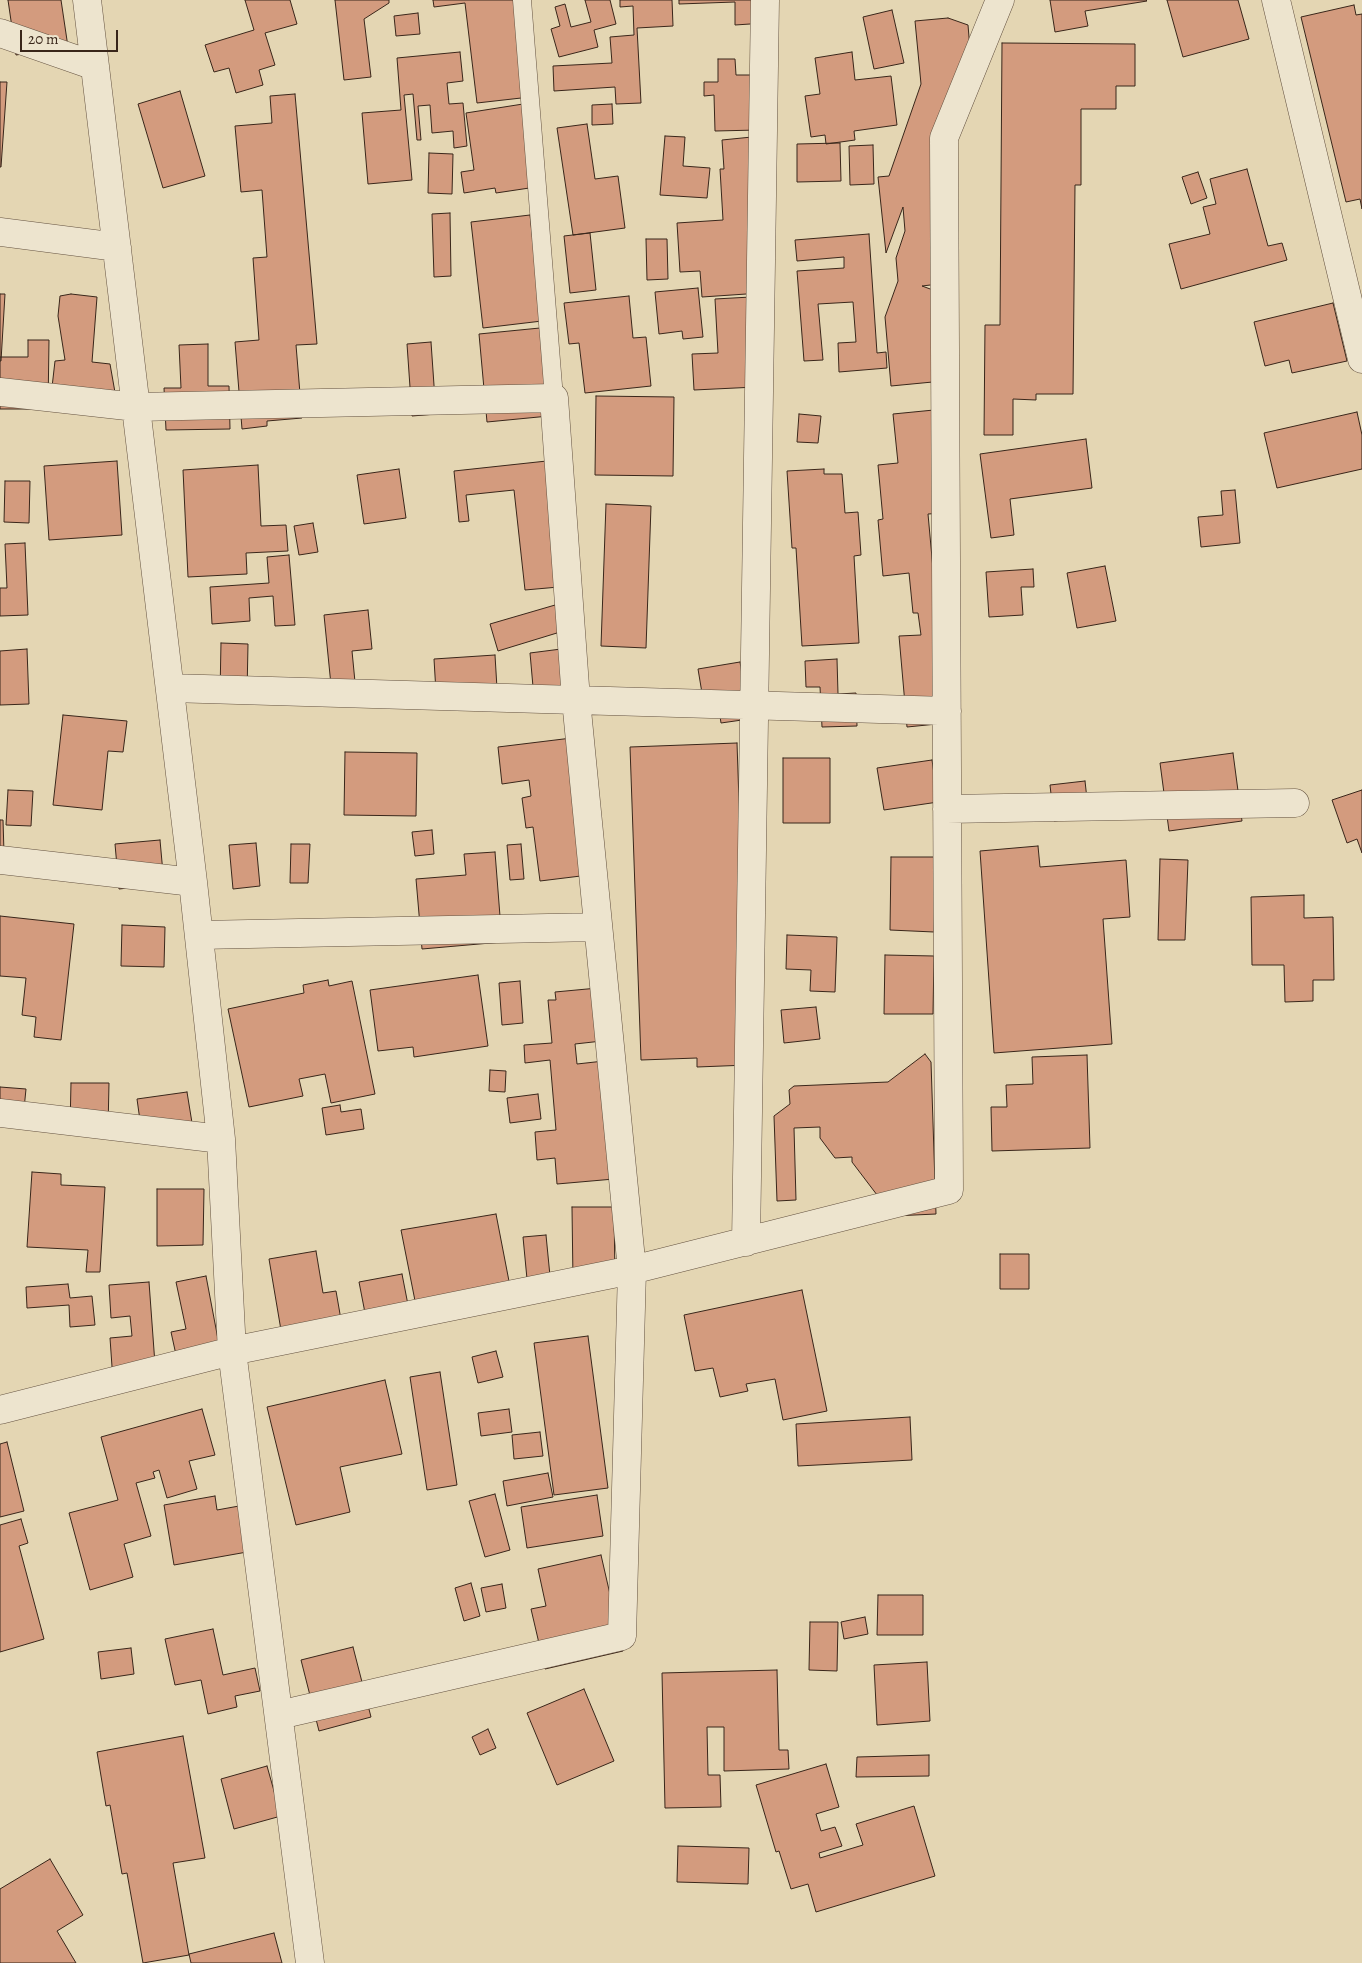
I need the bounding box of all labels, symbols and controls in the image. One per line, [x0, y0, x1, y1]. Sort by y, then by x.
scale bar [22, 20, 120, 52]
text: 20 m [28, 29, 59, 49]

